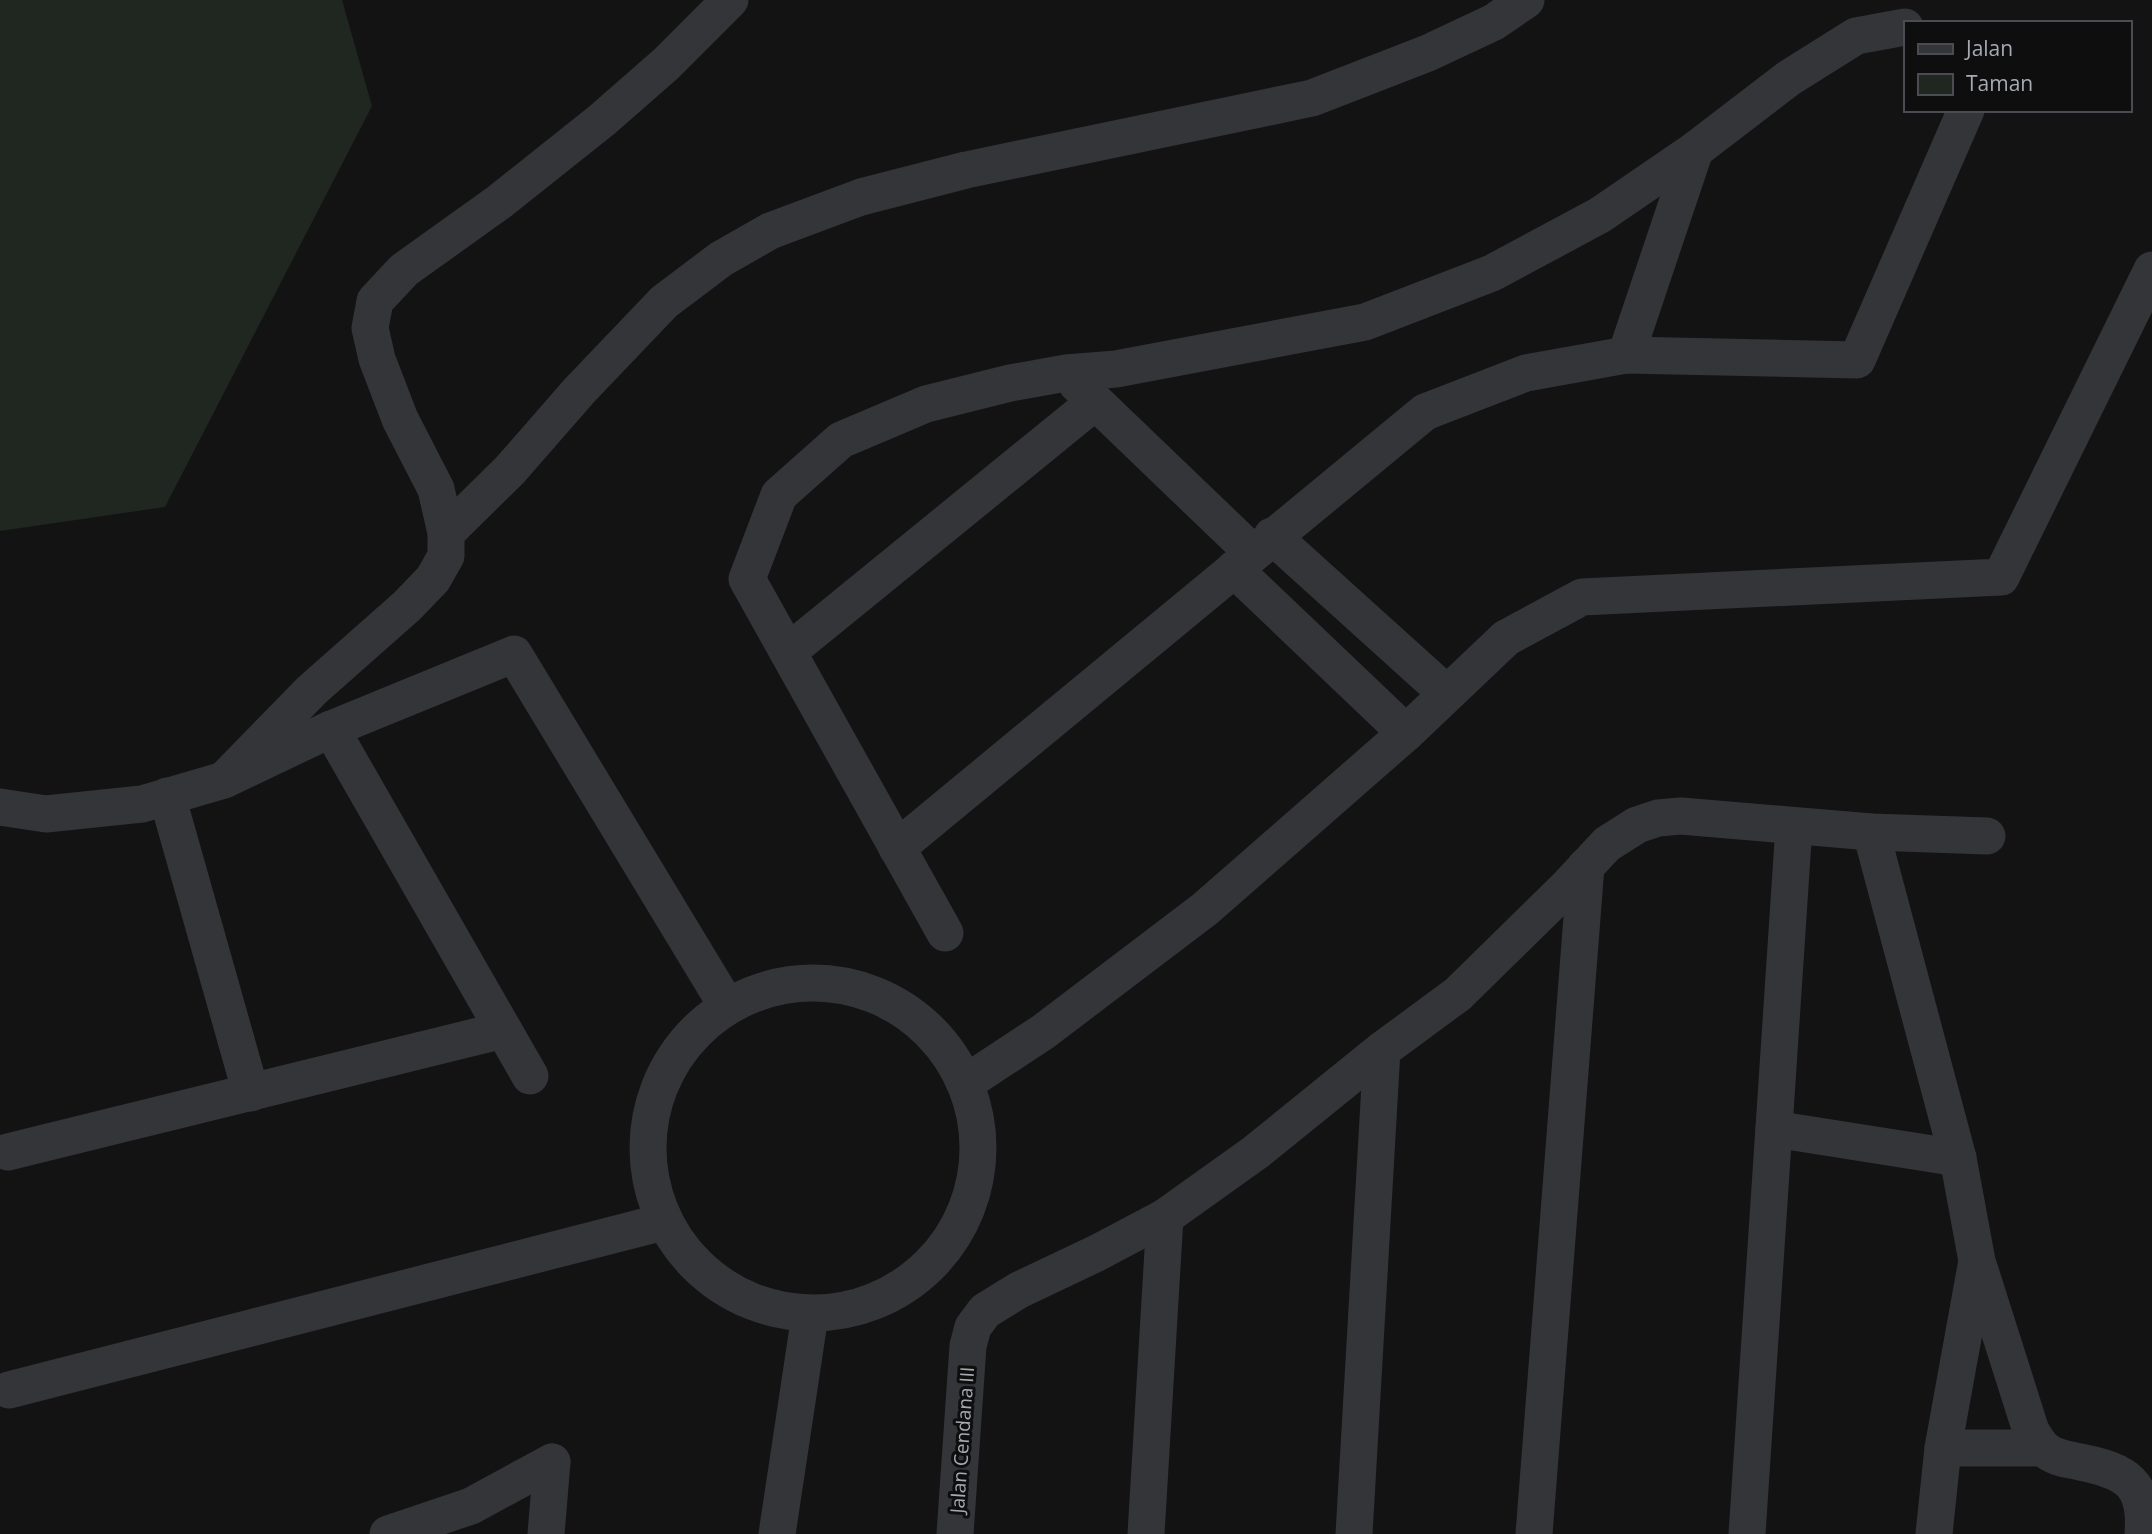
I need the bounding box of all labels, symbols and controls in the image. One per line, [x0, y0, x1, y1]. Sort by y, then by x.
legend [1904, 21, 2131, 112]
text: Jalan [1964, 34, 2013, 62]
text: Taman [1966, 69, 2033, 97]
street label: Jalan Cendana III [944, 1366, 980, 1516]

